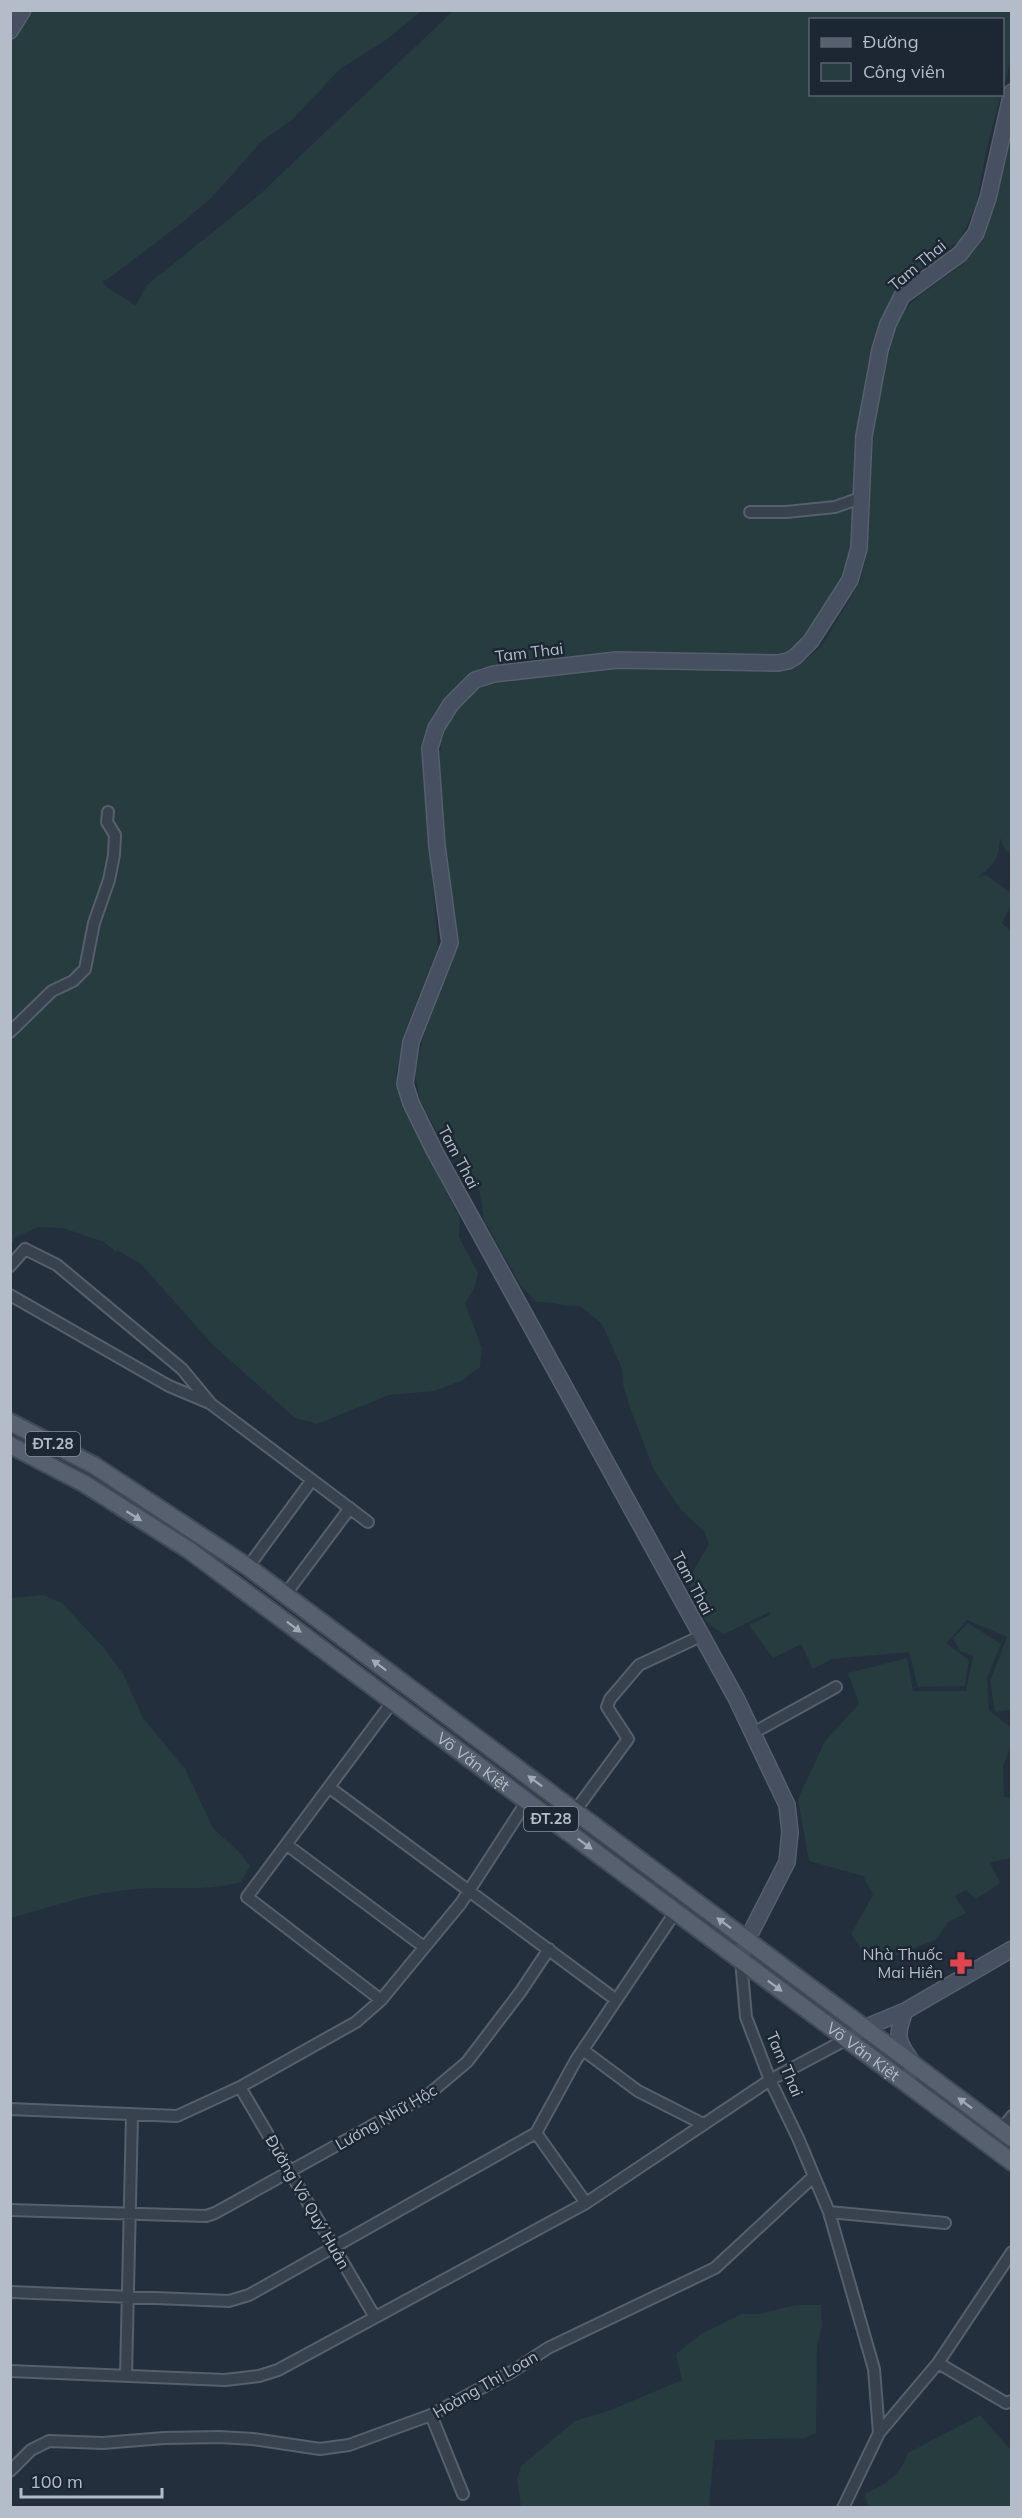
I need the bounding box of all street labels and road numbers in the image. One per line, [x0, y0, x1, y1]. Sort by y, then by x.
street label: Tam Thai [884, 235, 950, 295]
street label: Tam Thai [494, 638, 564, 666]
street label: Tam Thai [434, 1122, 484, 1192]
road number: ĐT.28 [26, 1432, 80, 1456]
street label: Tam Thai [668, 1548, 718, 1618]
street label: Võ Văn Kiệt [433, 1728, 514, 1795]
road number: ĐT.28 [524, 1807, 578, 1831]
street label: Võ Văn Kiệt [823, 2018, 904, 2085]
street label: Tam Thai [762, 2028, 808, 2100]
street label: Lương Nhữ Hộc [332, 2080, 441, 2154]
street label: Đường Võ Quý Huân [261, 2131, 355, 2273]
street label: Hoàng Thị Loan [429, 2346, 541, 2422]

